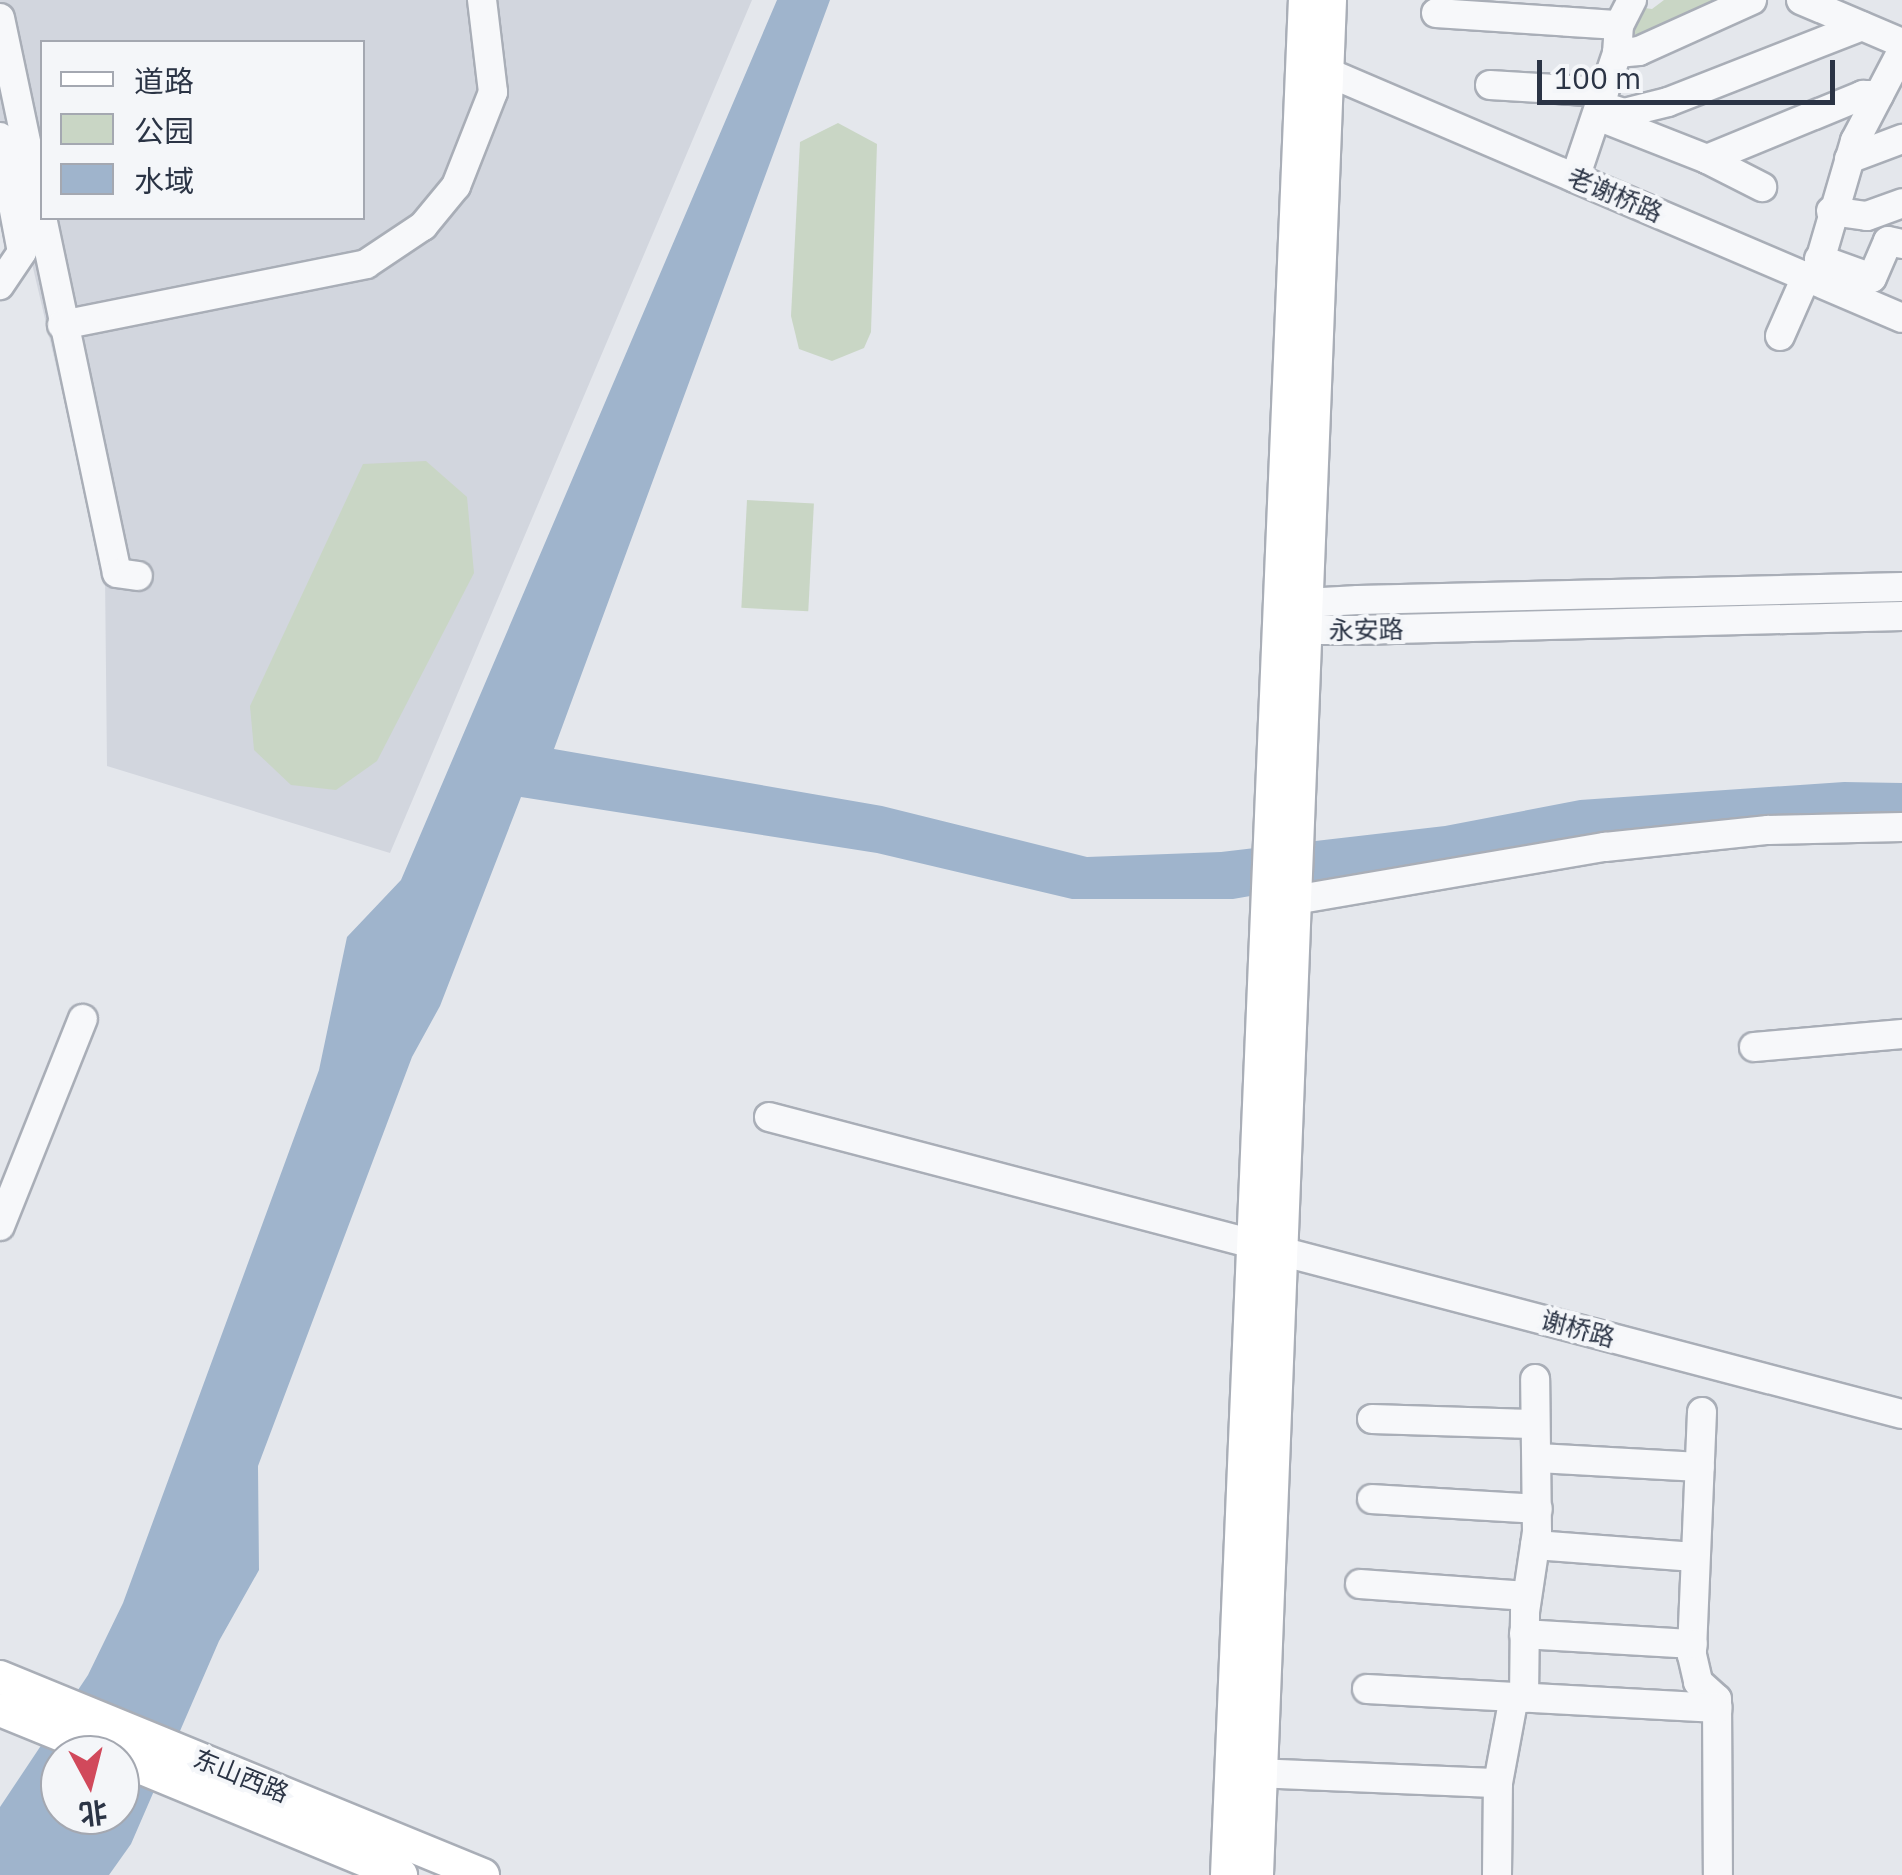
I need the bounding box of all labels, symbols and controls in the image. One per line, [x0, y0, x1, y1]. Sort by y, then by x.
legend [40, 40, 365, 220]
scale bar [1542, 40, 1840, 102]
text: 100 m [1554, 58, 1641, 97]
text: 道路 [134, 61, 194, 100]
text: 公园 [134, 111, 194, 150]
text: 水域 [134, 161, 194, 200]
street label: 老谢桥路 [1563, 162, 1667, 228]
street label: 永安路 [1328, 614, 1404, 646]
street label: 谢桥路 [1538, 1305, 1618, 1353]
north arrow [40, 1735, 140, 1835]
street label: 东山西路 [189, 1743, 293, 1809]
text: 北 [77, 1793, 110, 1833]

